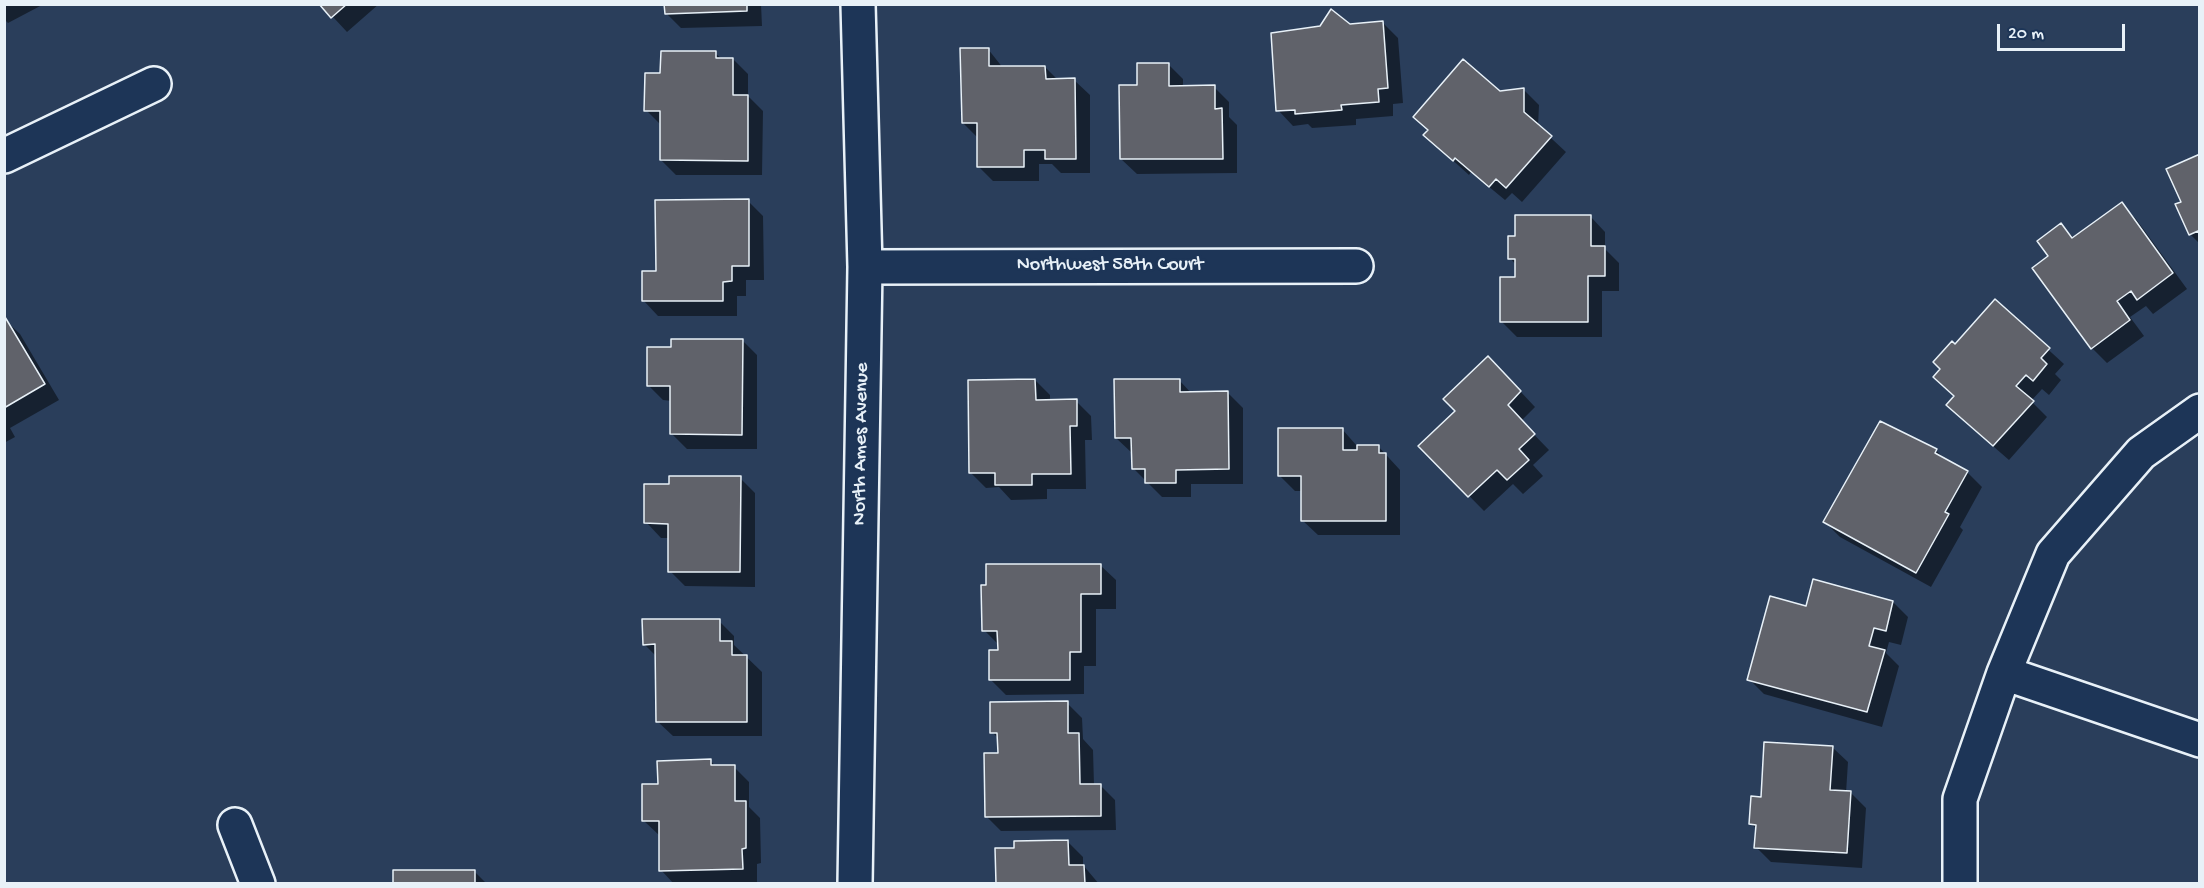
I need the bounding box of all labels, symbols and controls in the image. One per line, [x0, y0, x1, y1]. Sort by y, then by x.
scale bar [2000, 12, 2128, 50]
text: 20 m [2008, 24, 2044, 45]
street label: Northwest 58th Court [1017, 254, 1203, 278]
street label: North Ames Avenue [849, 362, 875, 526]

